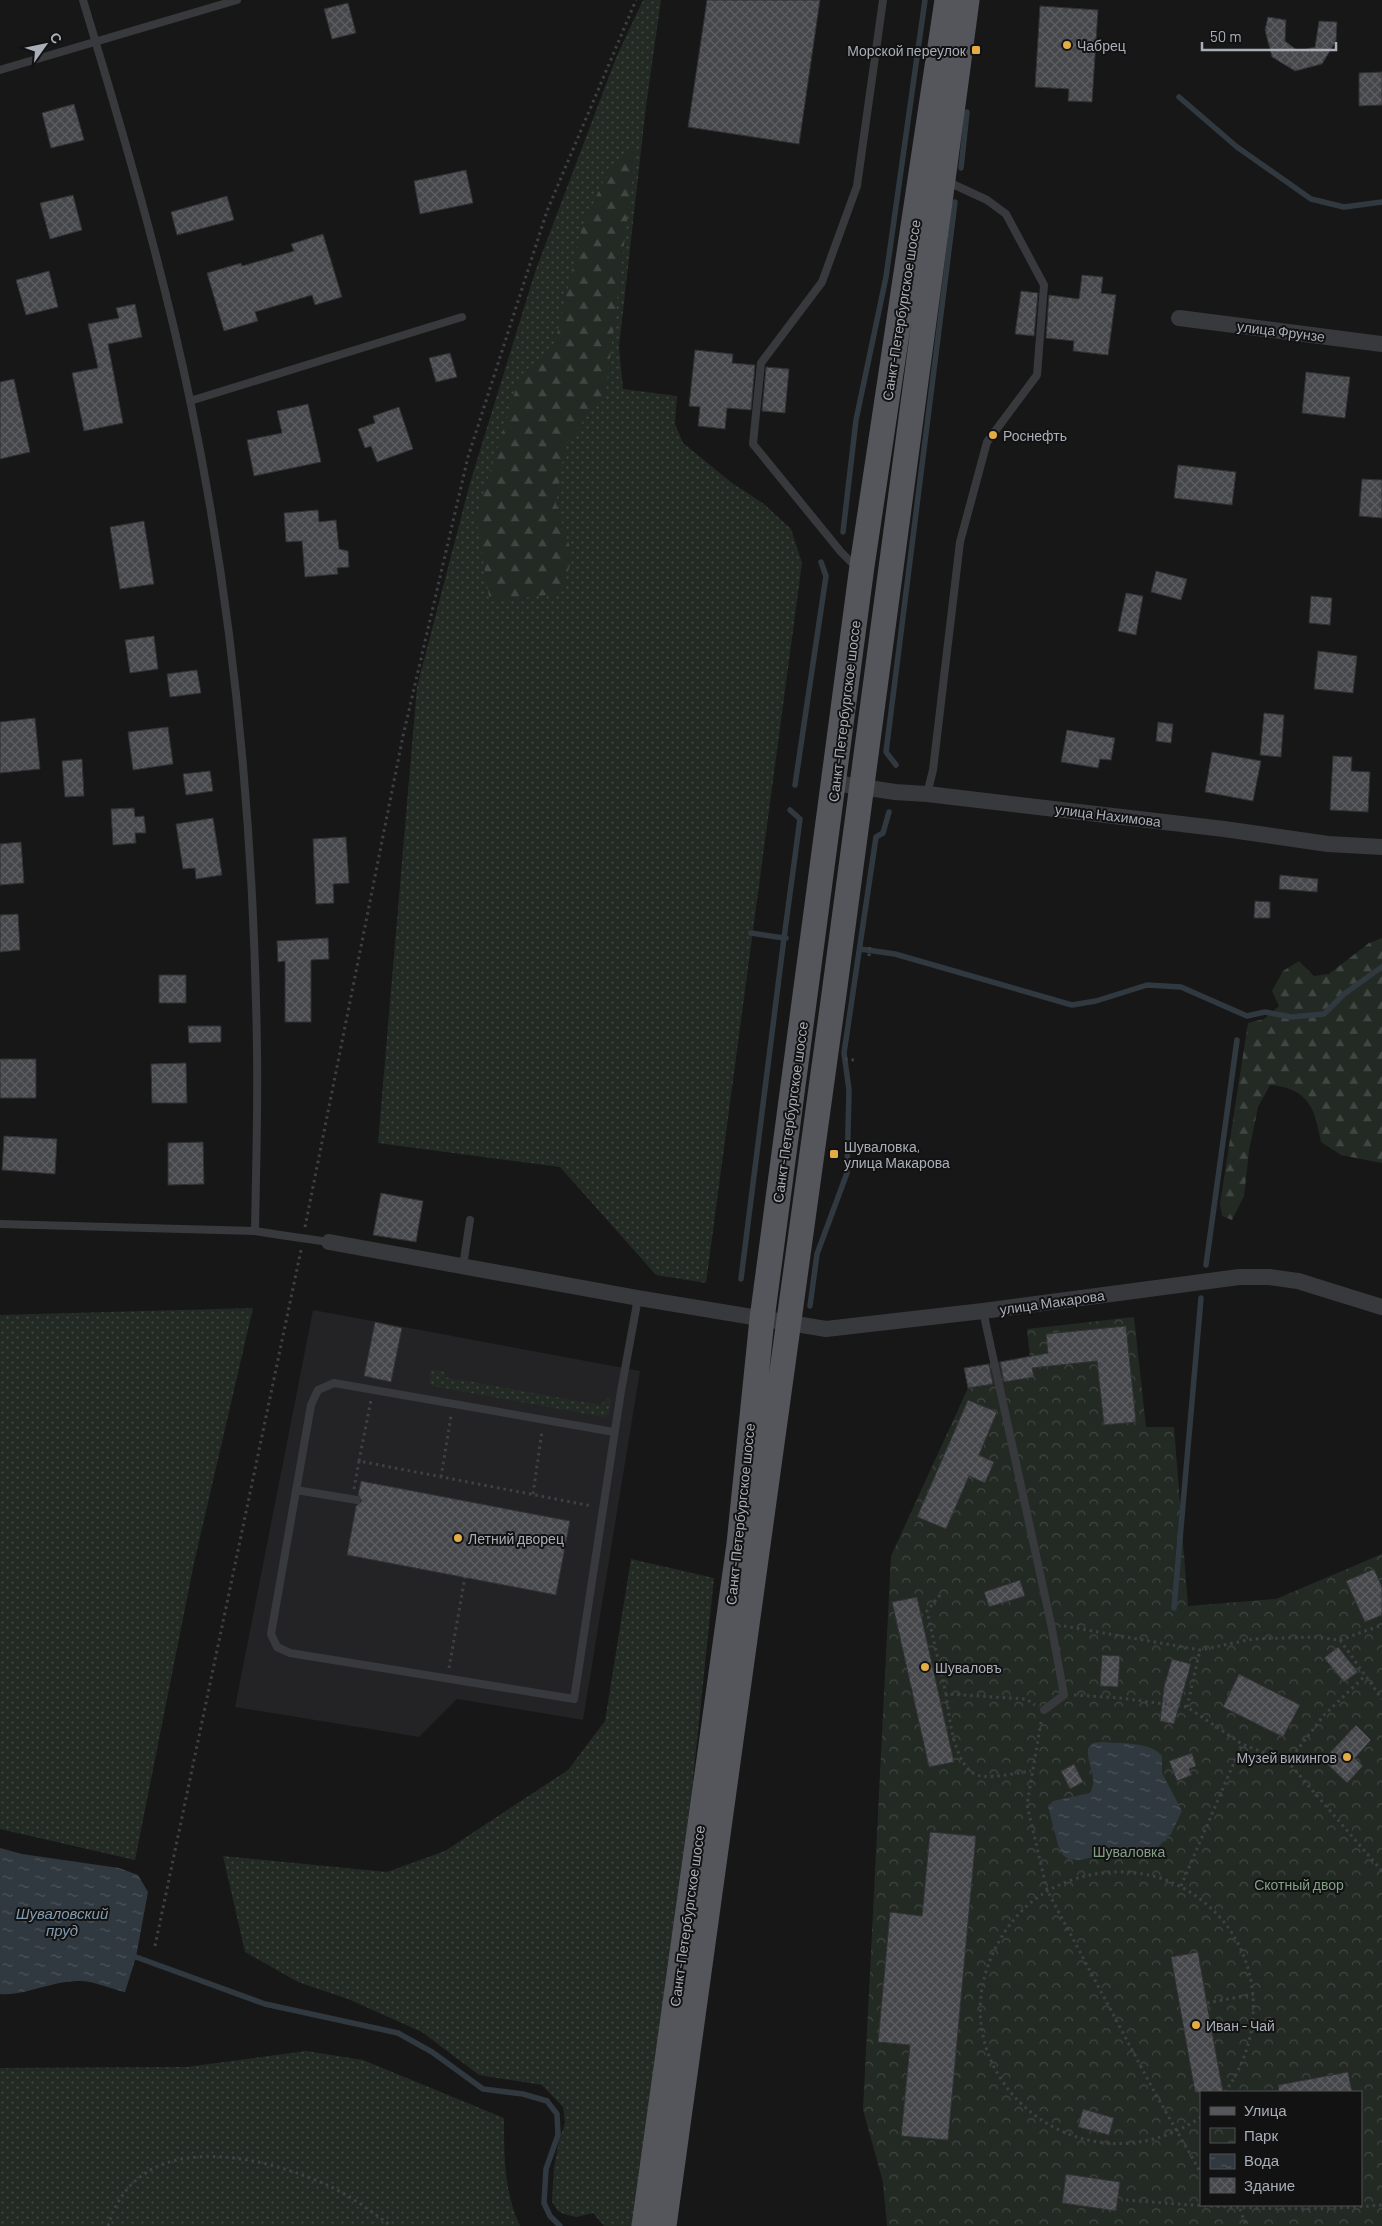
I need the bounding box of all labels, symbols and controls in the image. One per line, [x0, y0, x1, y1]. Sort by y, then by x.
north arrow [20, 20, 70, 70]
scale bar [1202, 20, 1336, 52]
text: 50 m [1210, 27, 1242, 45]
text: С [46, 29, 66, 47]
place label: Чабрец [1077, 37, 1126, 54]
marker: Чабрец [1061, 39, 1073, 51]
place label: Морской переулок [847, 42, 967, 59]
marker: Морской переулок [970, 44, 982, 56]
street label: Санкт-Петербургское шоссе [878, 218, 924, 402]
street label: улица Фрунзе [1236, 317, 1326, 345]
place label: Роснефть [1003, 427, 1067, 444]
marker: Роснефть [987, 429, 999, 441]
street label: Санкт-Петербургское шоссе [824, 619, 864, 803]
street label: улица Нахимова [1054, 800, 1162, 830]
street label: Санкт-Петербургское шоссе [769, 1020, 811, 1204]
place label: Шуваловка, улица Макарова [844, 1138, 950, 1171]
marker: Шуваловка, улица Макарова [828, 1148, 840, 1160]
street label: улица Макарова [998, 1286, 1106, 1318]
street label: Санкт-Петербургское шоссе [722, 1422, 758, 1606]
place label: Летний дворец [468, 1530, 564, 1547]
marker: Летний дворец [452, 1532, 464, 1544]
place label: Шуваловъ [935, 1659, 1002, 1676]
marker: Шуваловъ [919, 1661, 931, 1673]
place label: Музей викингов [1237, 1749, 1337, 1766]
marker: Музей викингов [1341, 1751, 1353, 1763]
street label: Санкт-Петербургское шоссе [666, 1824, 708, 2008]
park label: Шуваловка [1093, 1843, 1166, 1860]
park label: Скотный двор [1254, 1876, 1344, 1893]
water label: Шуваловский пруд [16, 1904, 109, 1939]
place label: Иван - Чай [1206, 2017, 1275, 2034]
marker: Иван - Чай [1190, 2019, 1202, 2031]
legend [1200, 2091, 1362, 2206]
text: Улица [1244, 2101, 1287, 2119]
text: Парк [1244, 2126, 1278, 2144]
text: Вода [1244, 2151, 1280, 2169]
text: Здание [1244, 2176, 1295, 2194]

